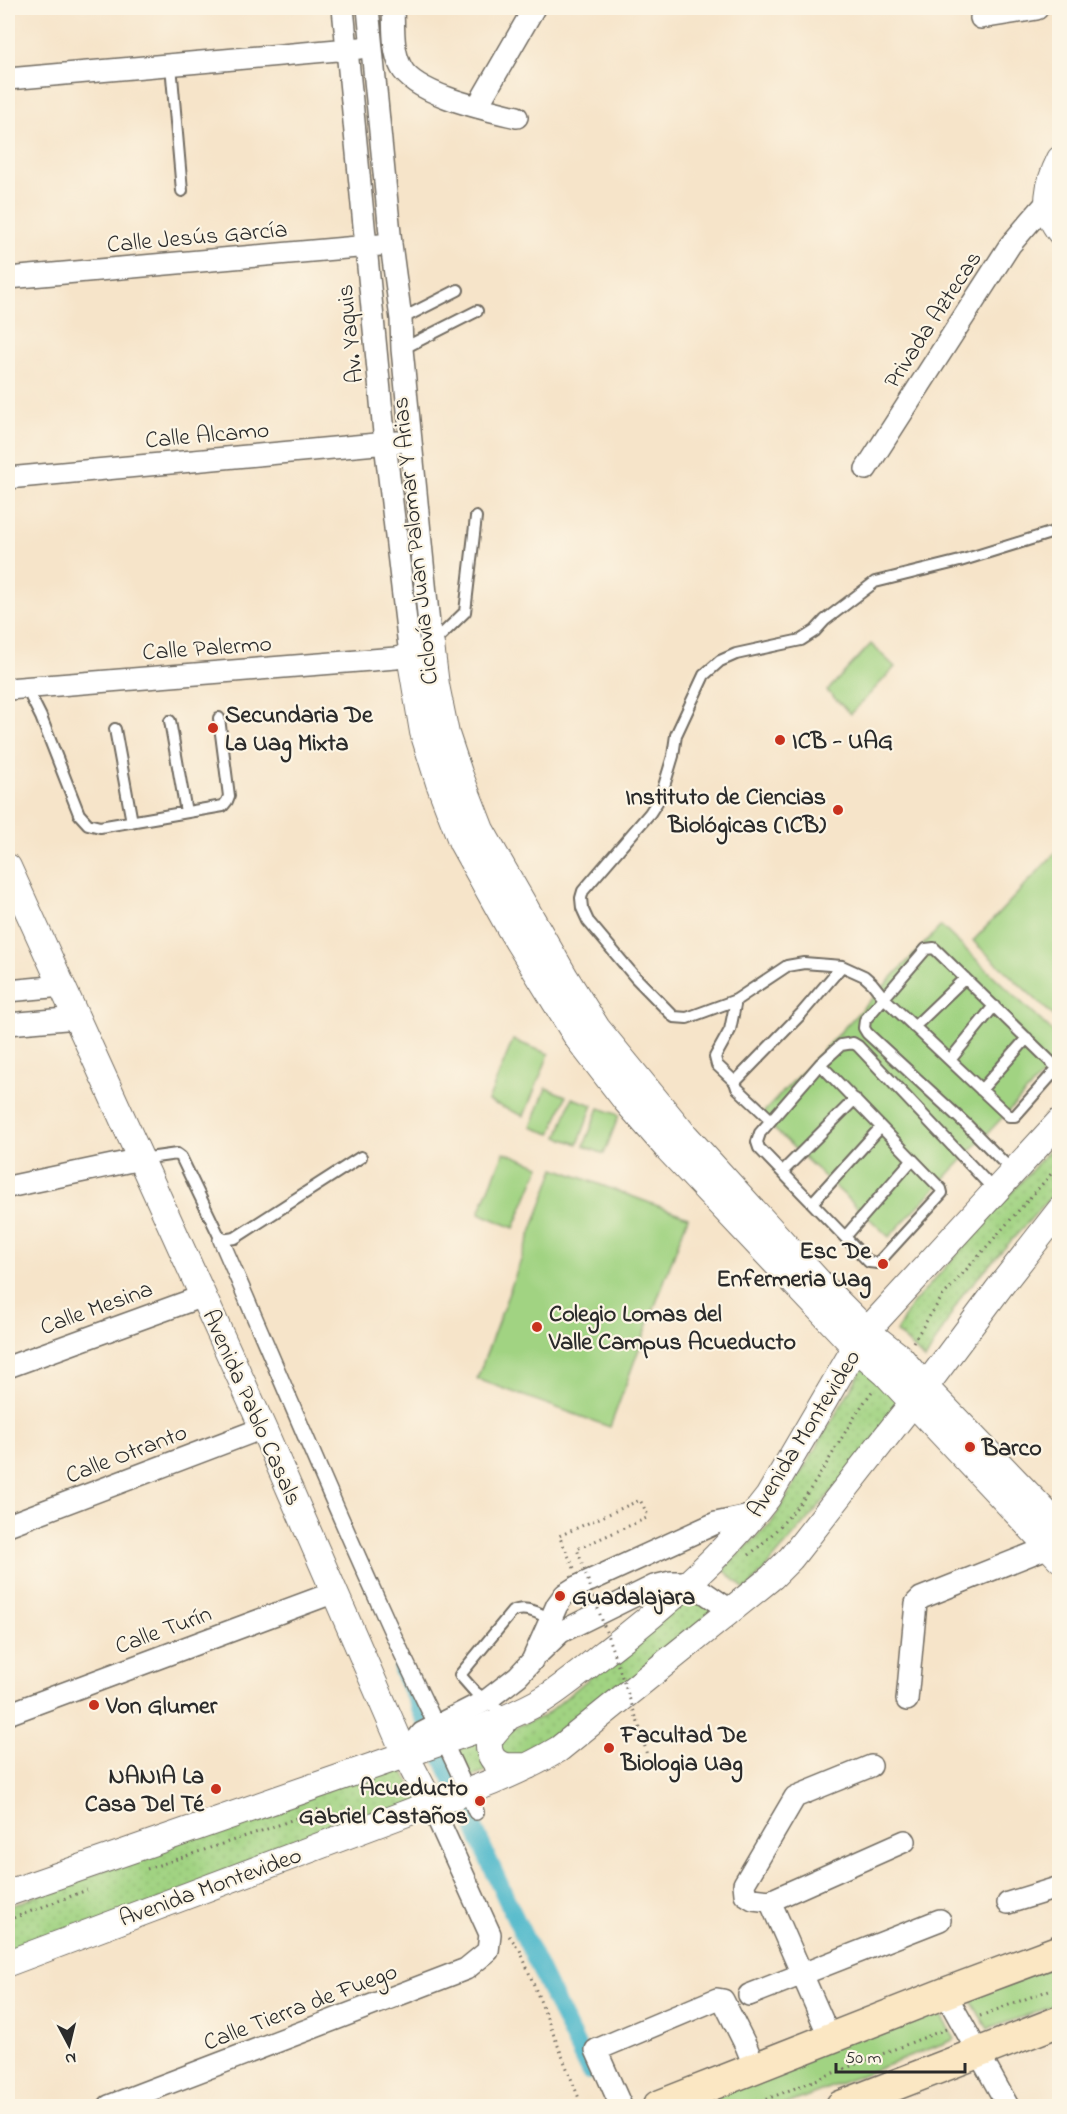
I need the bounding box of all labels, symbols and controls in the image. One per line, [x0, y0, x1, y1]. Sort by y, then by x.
street label: Calle Jesús García [106, 213, 289, 264]
street label: Privada Aztecas [876, 244, 992, 396]
street label: Av. Yaquis [329, 283, 374, 385]
street label: Ciclovía Juan Palomar Y Arias [384, 395, 449, 686]
street label: Calle Alcamo [144, 414, 271, 459]
street label: Calle Palermo [141, 628, 273, 671]
place label: Secundaria De La Uag Mixta [225, 699, 374, 763]
marker: Secundaria De La Uag Mixta [206, 721, 220, 735]
place label: ICB - UAG [792, 725, 893, 760]
marker: ICB - UAG [773, 733, 787, 747]
place label: Instituto de Ciencias Biológicas (ICB) [625, 781, 826, 845]
marker: Instituto de Ciencias Biológicas (ICB) [831, 803, 845, 817]
place label: Esc De Enfermeria Uag [716, 1235, 872, 1299]
marker: Esc De Enfermeria Uag [876, 1257, 890, 1271]
street label: Calle Mesina [36, 1273, 158, 1346]
place label: Colegio Lomas del Valle Campus Acueducto [548, 1298, 796, 1361]
street label: Avenida Pablo Casals [192, 1304, 310, 1512]
marker: Colegio Lomas del Valle Campus Acueducto [530, 1320, 544, 1334]
street label: Avenida Montevideo [739, 1344, 871, 1525]
street label: Calle Otranto [61, 1416, 193, 1495]
place label: Barco [981, 1432, 1042, 1467]
marker: Barco [963, 1440, 977, 1454]
place label: Guadalajara [572, 1581, 695, 1616]
marker: Guadalajara [553, 1589, 567, 1603]
street label: Calle Turín [111, 1598, 217, 1665]
place label: Von Glumer [105, 1690, 218, 1725]
marker: Von Glumer [87, 1698, 101, 1712]
place label: Facultad De Biologia Uag [620, 1719, 748, 1783]
marker: Facultad De Biologia Uag [602, 1741, 616, 1755]
place label: NANIA La Casa Del Té [85, 1760, 205, 1823]
place label: Acueducto Gabriel Castaños [299, 1772, 468, 1835]
marker: NANIA La Casa Del Té [209, 1782, 223, 1796]
marker: Acueducto Gabriel Castaños [473, 1794, 487, 1808]
street label: Avenida Montevideo [115, 1839, 307, 1938]
street label: Calle Tierra de Fuego [199, 1955, 403, 2061]
north arrow [39, 2015, 99, 2075]
scale bar [836, 2036, 965, 2074]
text: N [64, 2045, 77, 2070]
text: 50 m [845, 2046, 882, 2072]

